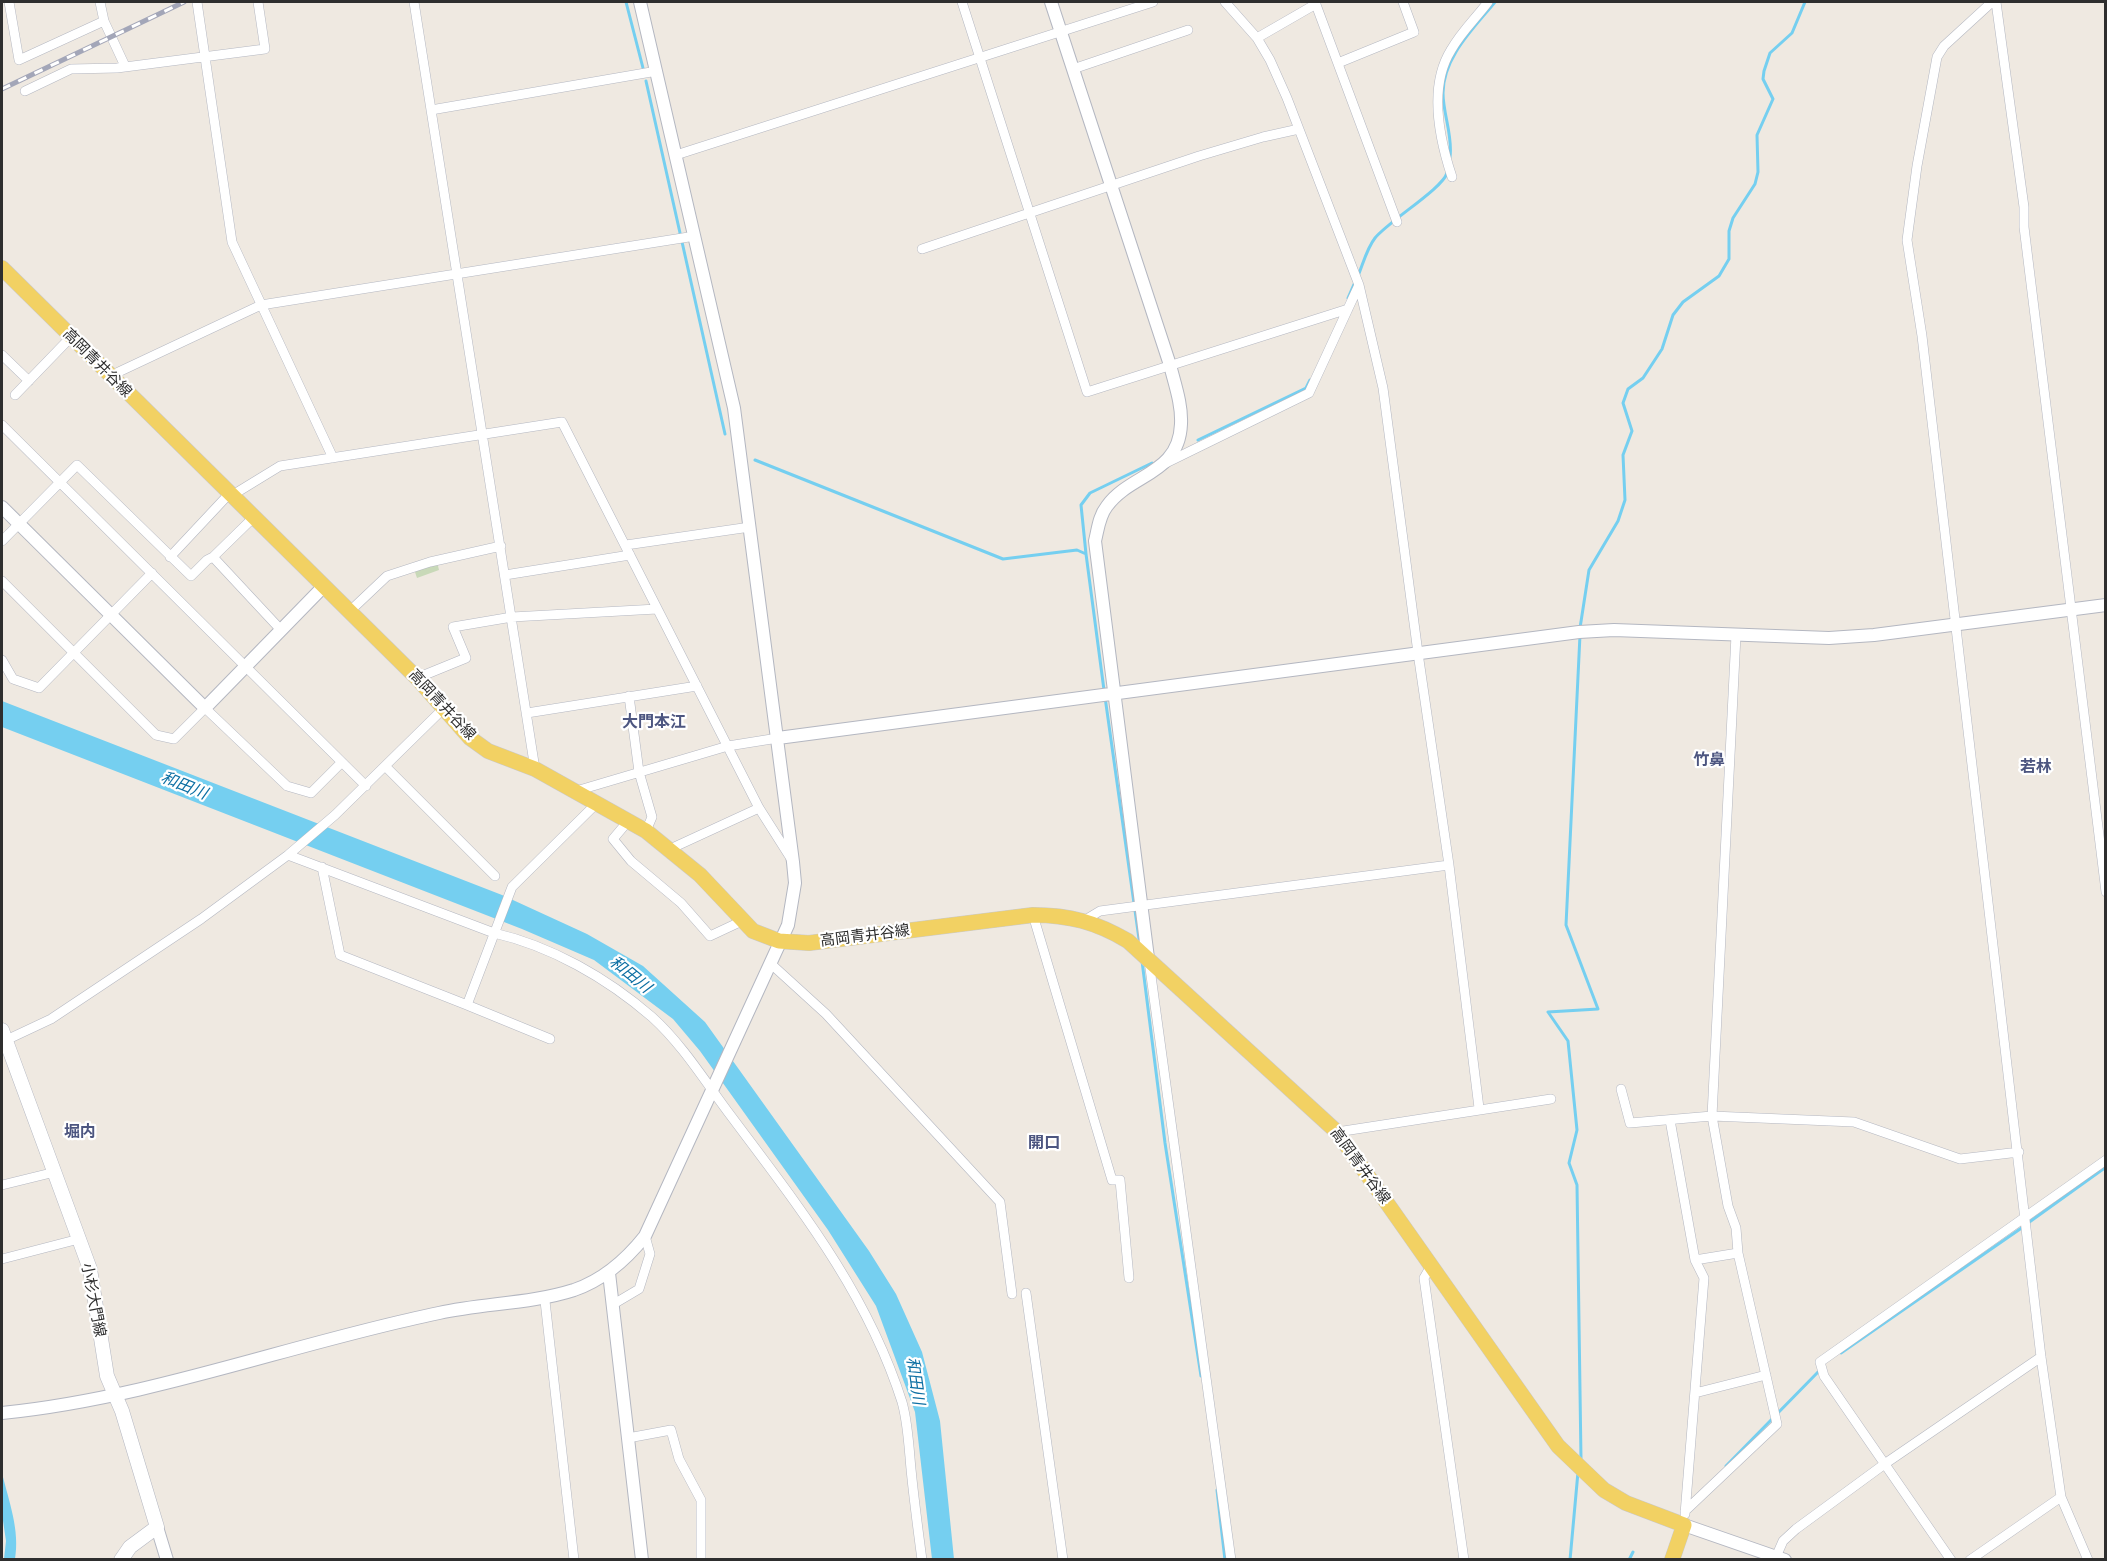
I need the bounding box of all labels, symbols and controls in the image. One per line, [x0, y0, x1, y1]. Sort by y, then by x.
street label: 高岡青井谷線 [59, 325, 135, 401]
street label: 高岡青井谷線 [405, 666, 479, 744]
district label: 大門本江 [622, 712, 686, 732]
district label: 竹鼻 [1693, 750, 1725, 770]
district label: 若林 [2020, 757, 2052, 777]
water label: 和田川 [158, 768, 210, 804]
street label: 高岡青井谷線 [819, 922, 911, 950]
water label: 和田川 [605, 952, 655, 998]
district label: 堀内 [64, 1122, 96, 1142]
street label: 高岡青井谷線 [1326, 1124, 1394, 1208]
district label: 開口 [1028, 1133, 1060, 1153]
street label: 小杉大門線 [77, 1261, 109, 1339]
water label: 和田川 [902, 1356, 928, 1406]

